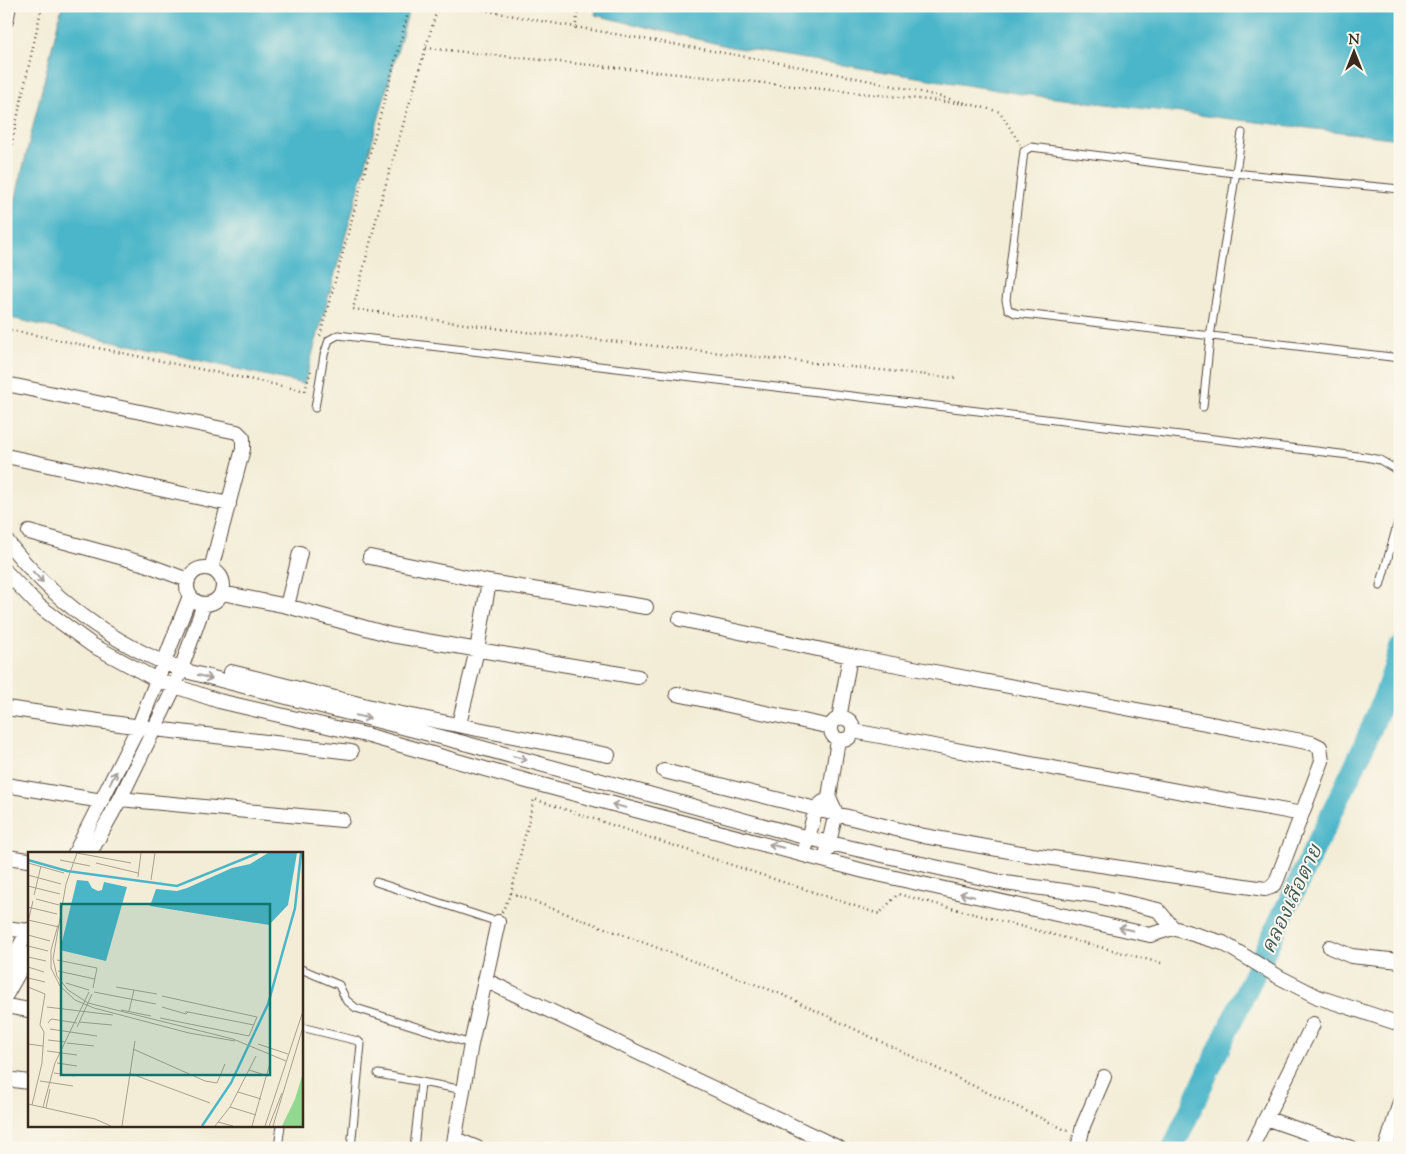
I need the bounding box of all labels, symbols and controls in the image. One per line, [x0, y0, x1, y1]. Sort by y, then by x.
north arrow [1328, 28, 1378, 78]
text: N [1348, 31, 1360, 51]
one-way arrow [32, 570, 44, 583]
one-way arrow [197, 672, 213, 682]
one-way arrow [354, 713, 370, 722]
one-way arrow [511, 754, 527, 764]
one-way arrow [108, 771, 118, 786]
one-way arrow [611, 800, 627, 810]
water label: คลองเสือตาย [1254, 839, 1332, 959]
one-way arrow [769, 841, 785, 851]
inset map [28, 852, 302, 1126]
one-way arrow [960, 890, 976, 899]
one-way arrow [1119, 924, 1135, 933]

